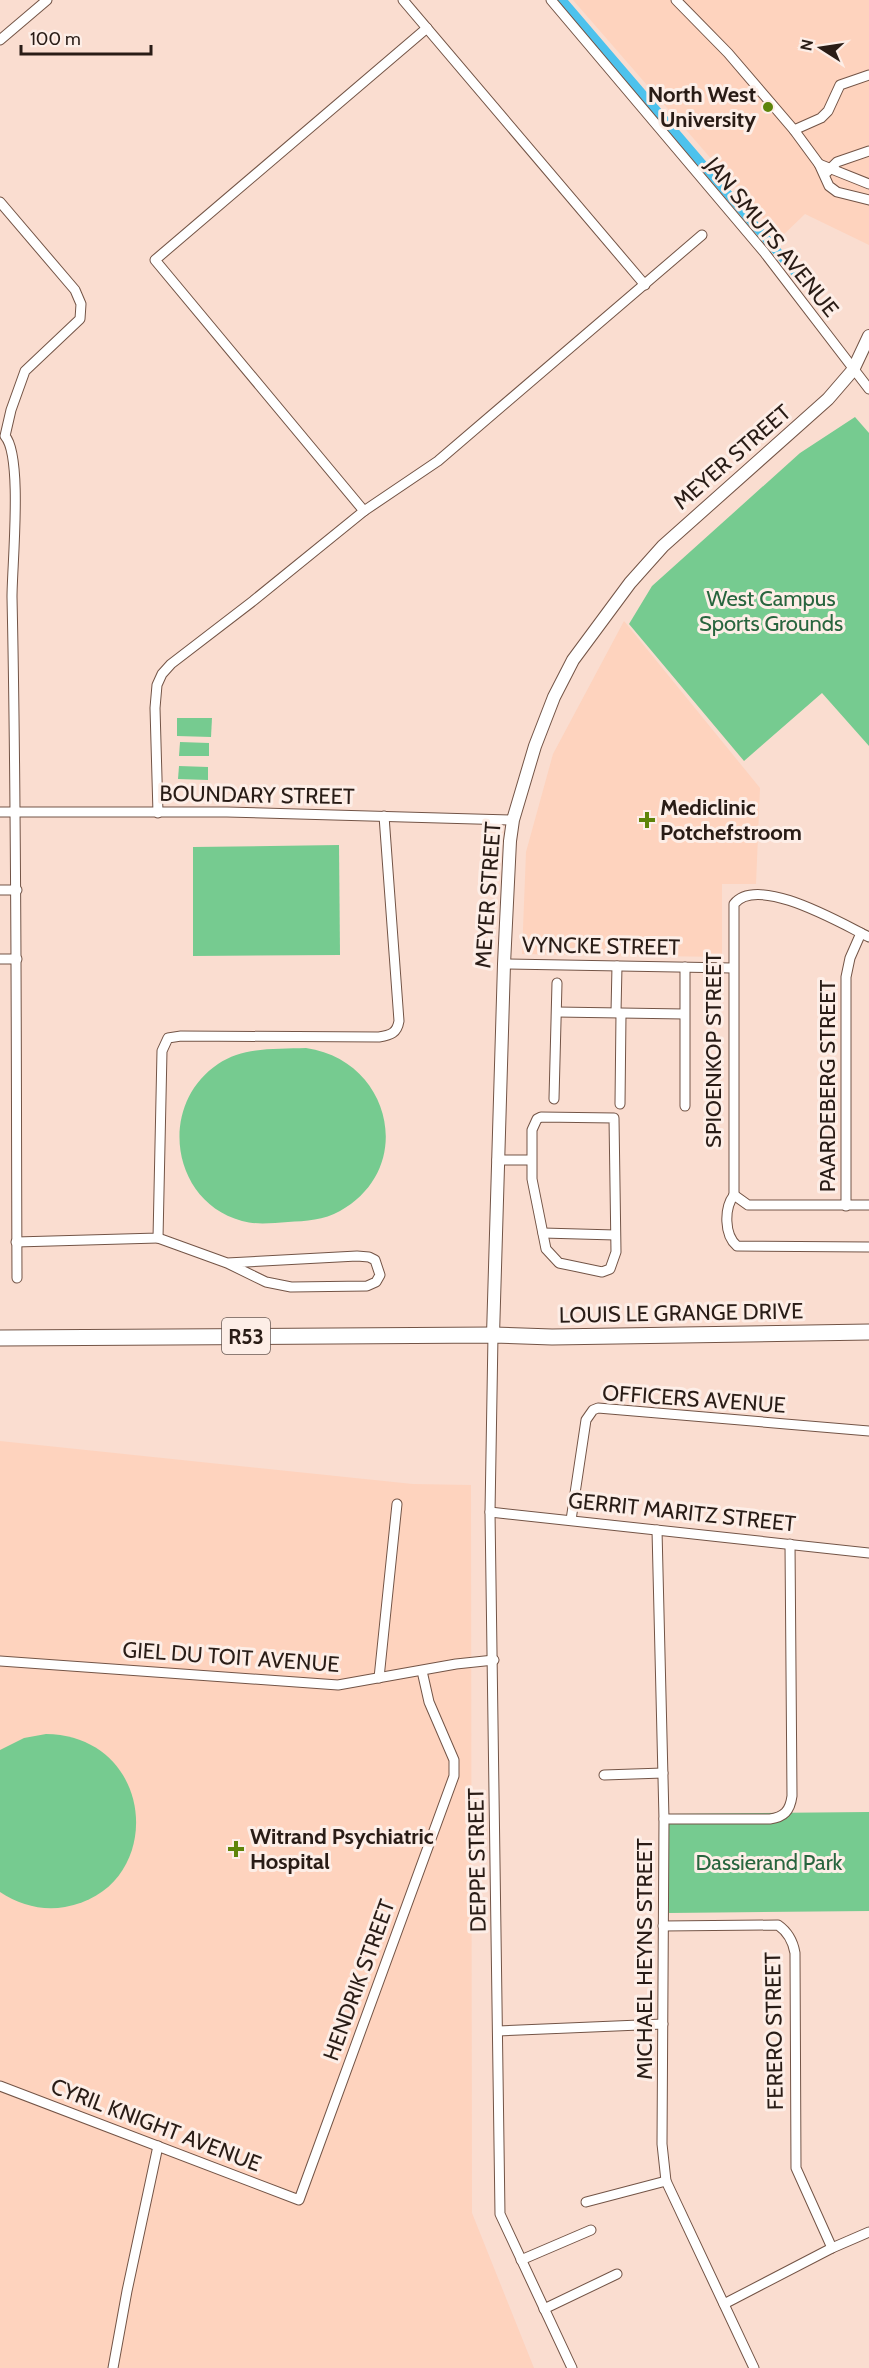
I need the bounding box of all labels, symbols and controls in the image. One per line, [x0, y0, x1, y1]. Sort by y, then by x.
scale bar [21, 18, 152, 56]
north arrow [791, 18, 851, 78]
text: 100 m [30, 28, 81, 50]
text: N [796, 37, 817, 52]
place label: North West University [648, 81, 756, 133]
marker: North West University [761, 100, 775, 114]
street label: JAN SMUTS AVENUE [699, 151, 845, 322]
street label: MEYER STREET [668, 398, 796, 515]
park label: West Campus Sports Grounds [699, 585, 843, 637]
street label: BOUNDARY STREET [159, 780, 355, 810]
place label: Mediclinic Potchefstroom [660, 794, 802, 846]
marker: Mediclinic Potchefstroom [638, 811, 656, 829]
street label: MEYER STREET [469, 821, 507, 969]
street label: VYNCKE STREET [522, 931, 681, 961]
street label: SPIOENKOP STREET [700, 952, 727, 1148]
street label: PAARDEBERG STREET [814, 979, 841, 1192]
street label: LOUIS LE GRANGE DRIVE [559, 1297, 803, 1329]
road number: R53 [222, 1318, 270, 1354]
street label: OFFICERS AVENUE [601, 1379, 787, 1419]
street label: GERRIT MARITZ STREET [567, 1487, 797, 1537]
street label: GIEL DU TOIT AVENUE [122, 1636, 340, 1678]
street label: DEPPE STREET [462, 1787, 492, 1932]
place label: Witrand Psychiatric Hospital [250, 1823, 434, 1875]
street label: MICHAEL HEYNS STREET [631, 1838, 658, 2080]
marker: Witrand Psychiatric Hospital [227, 1840, 245, 1858]
park label: Dassierand Park [696, 1849, 843, 1876]
street label: HENDRIK STREET [317, 1896, 401, 2064]
street label: FERERO STREET [759, 1951, 789, 2110]
street label: CYRIL KNIGHT AVENUE [47, 2072, 265, 2178]

